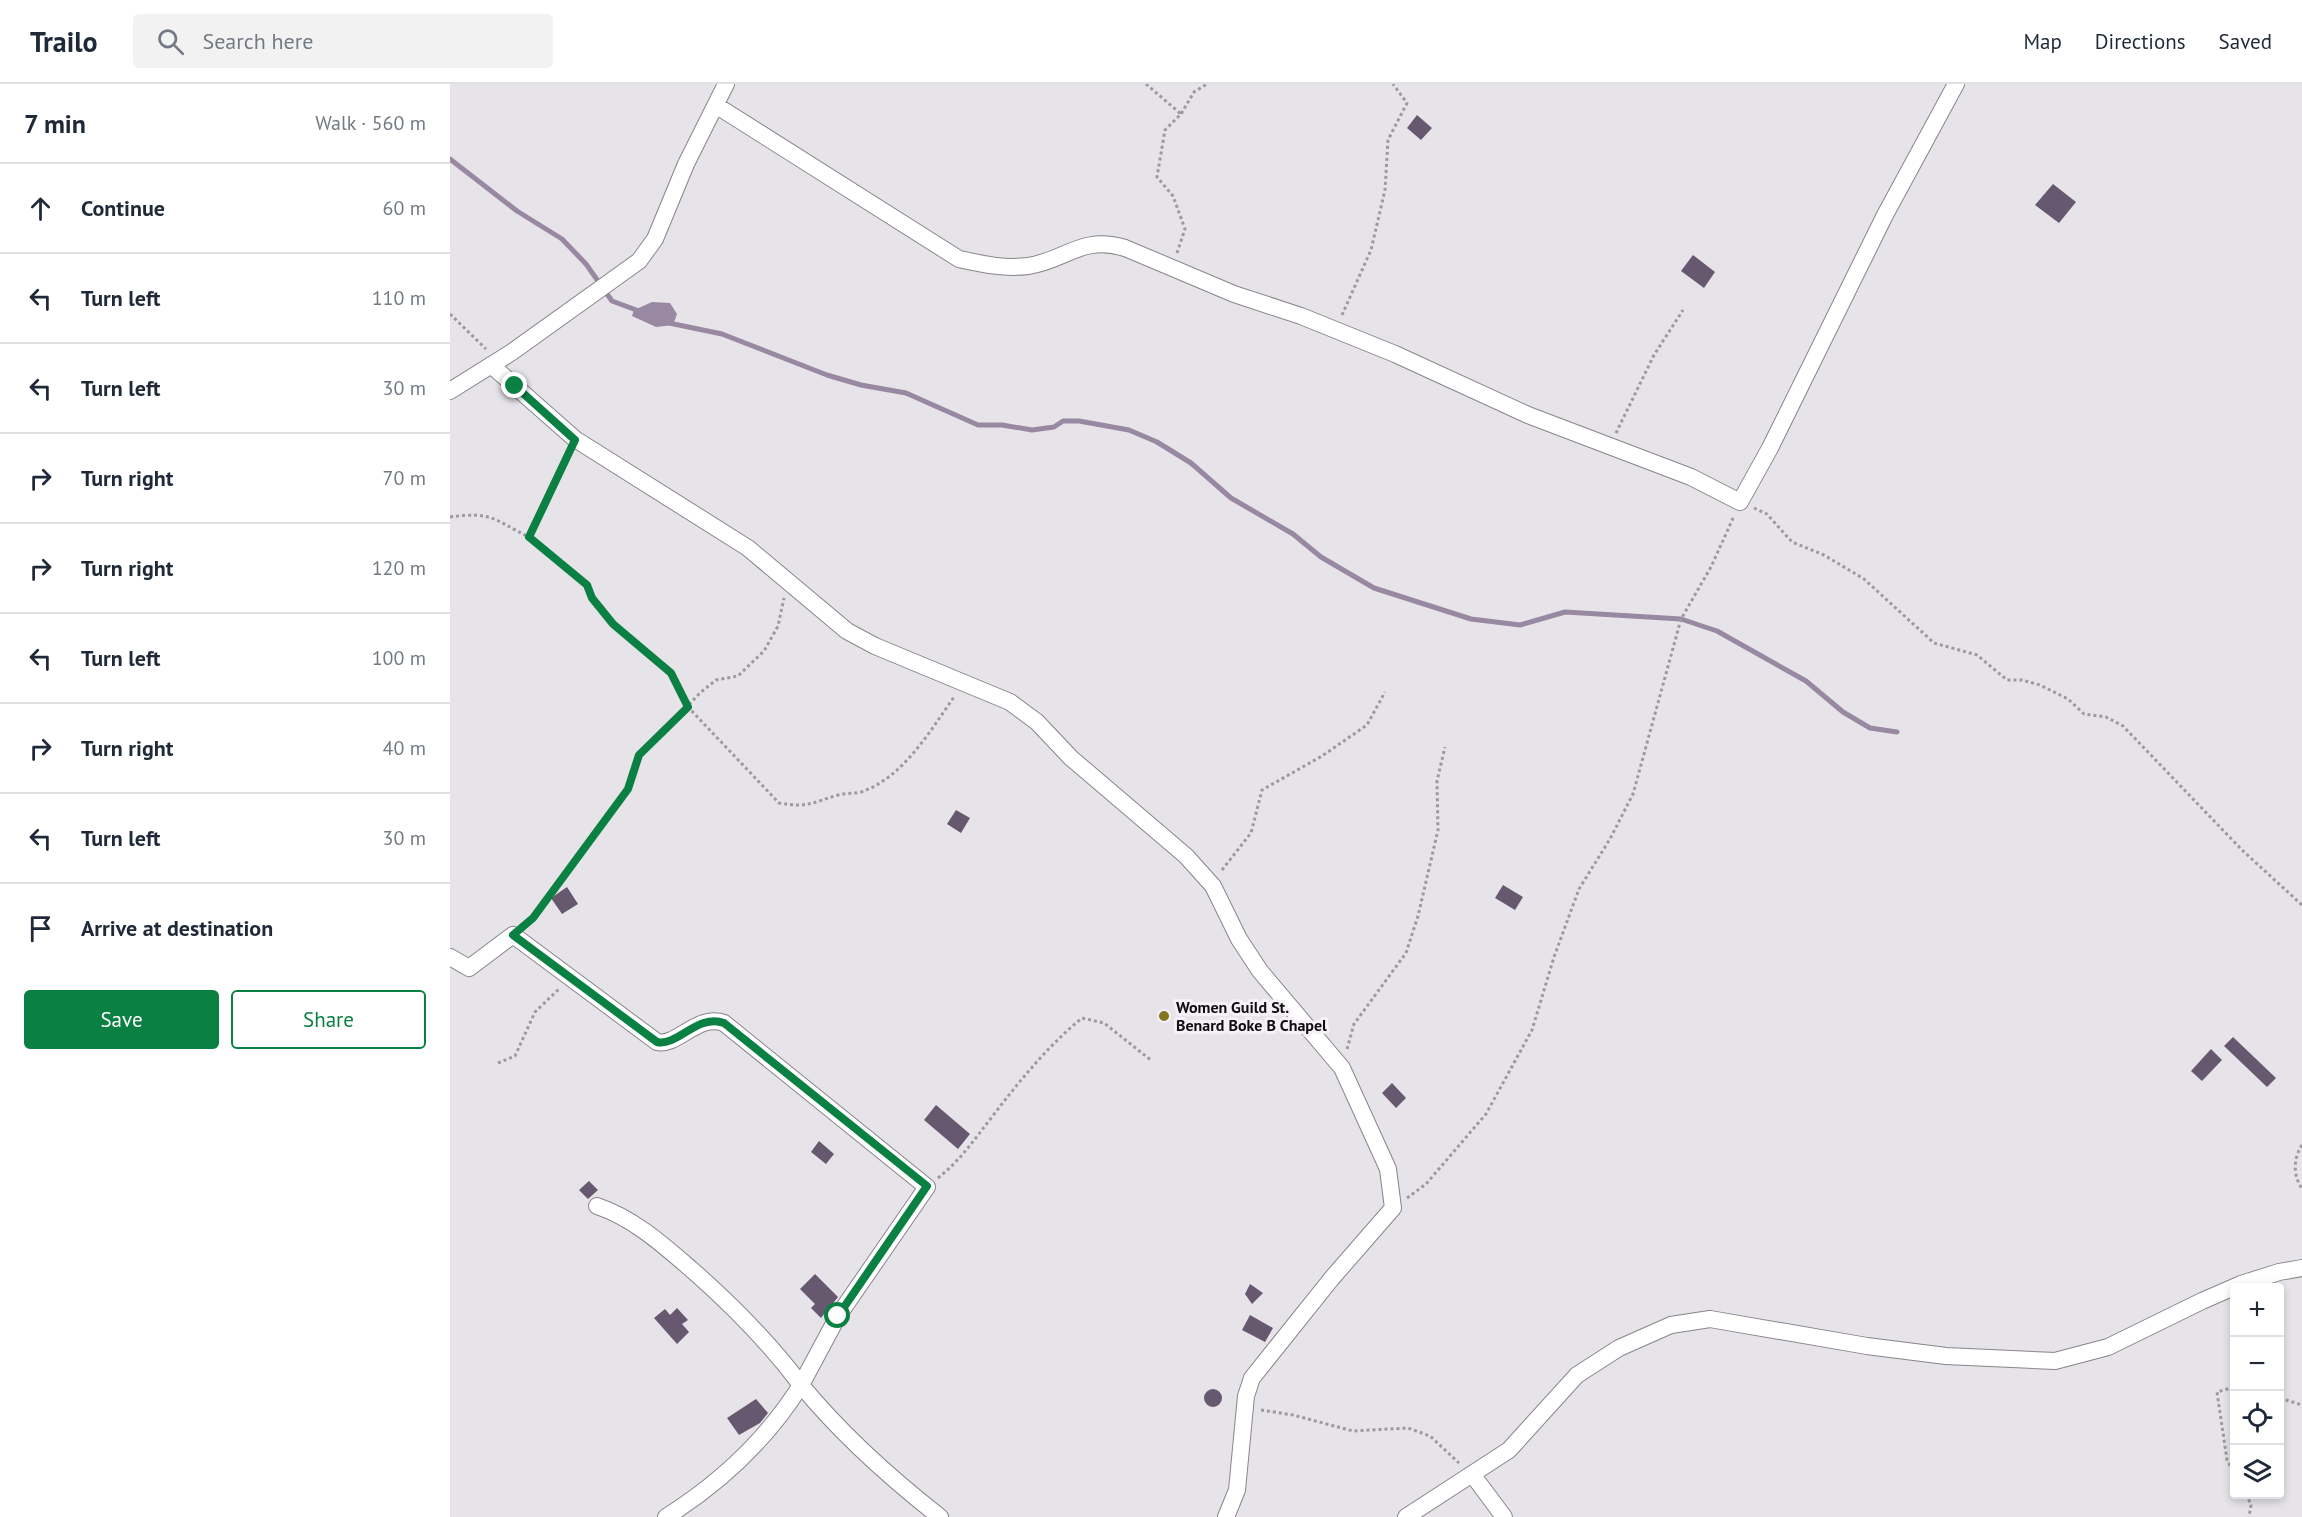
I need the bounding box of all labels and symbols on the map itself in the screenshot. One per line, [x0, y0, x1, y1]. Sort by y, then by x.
route end [501, 372, 527, 398]
place label: Women Guild St. Benard Boke B Chapel [1176, 997, 1327, 1035]
marker: Women Guild St. Benard Boke B Chapel [1157, 1009, 1171, 1023]
route start [824, 1302, 850, 1328]

